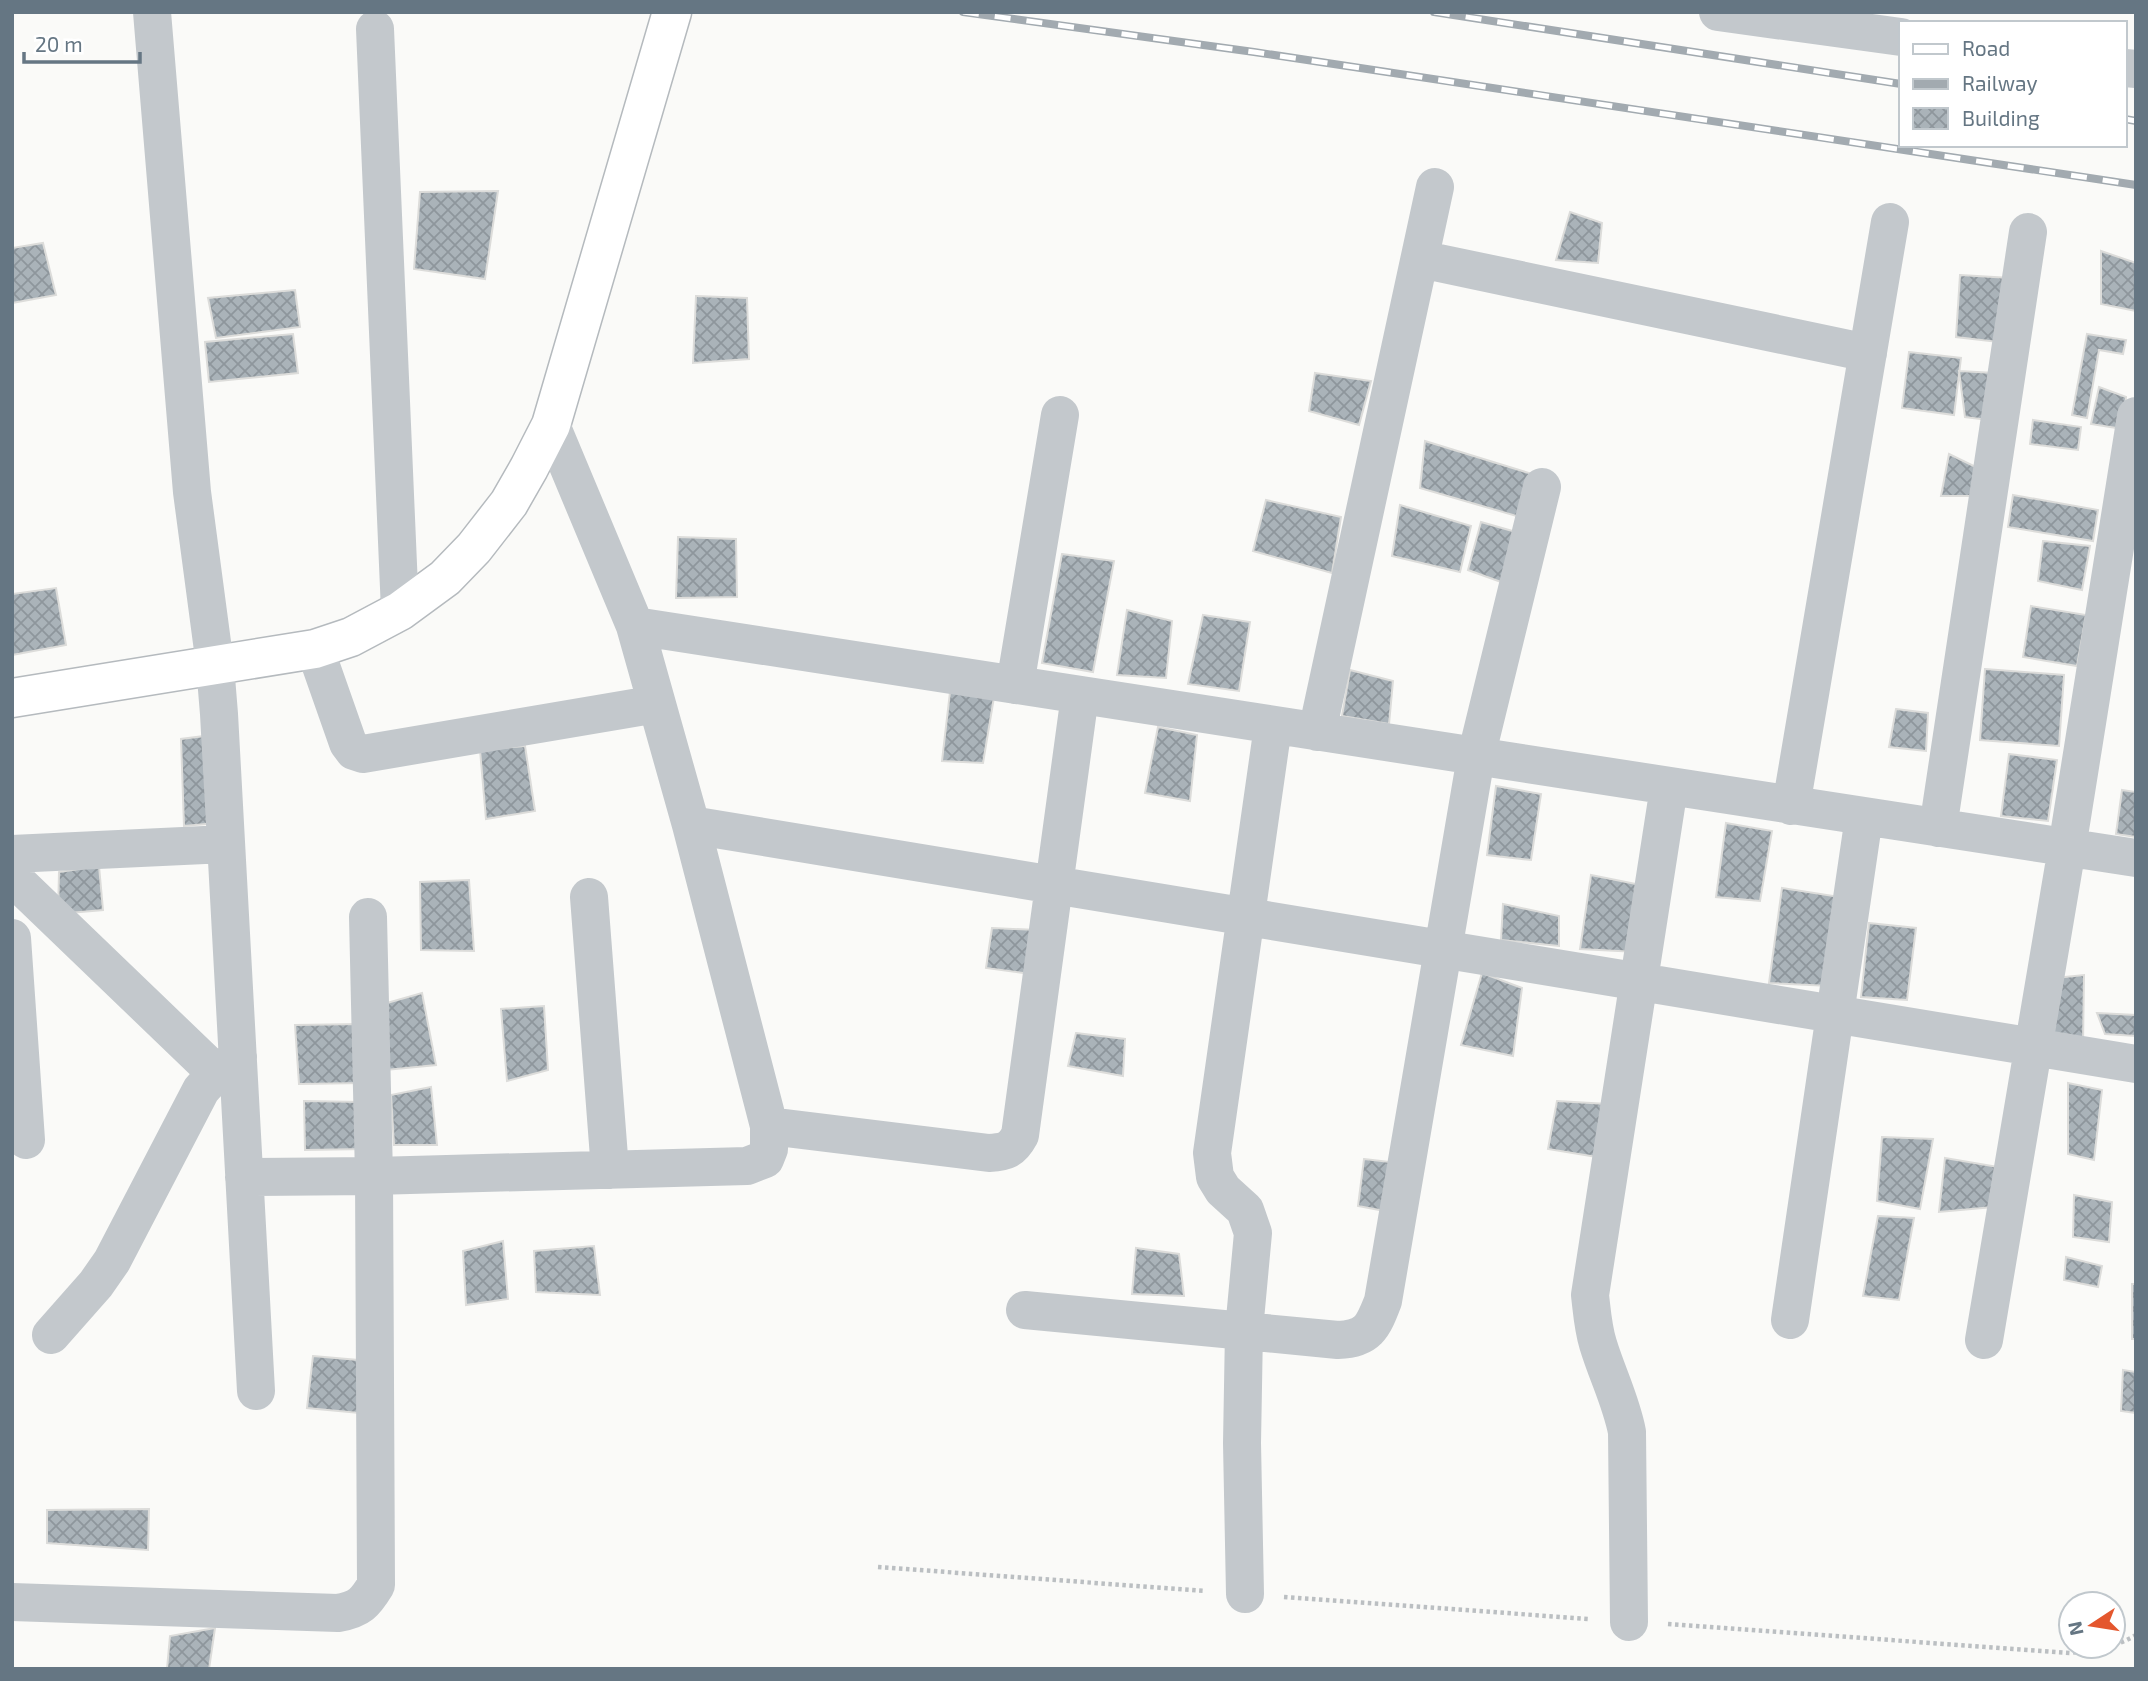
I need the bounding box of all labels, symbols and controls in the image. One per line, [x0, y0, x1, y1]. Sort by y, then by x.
scale bar [24, 21, 140, 65]
legend [1899, 21, 2127, 147]
text: 20 m [35, 31, 83, 56]
text: Road [1962, 35, 2010, 60]
text: Railway [1962, 70, 2038, 95]
text: Building [1962, 105, 2040, 130]
north arrow [2057, 1590, 2127, 1660]
text: N [2062, 1620, 2088, 1638]

